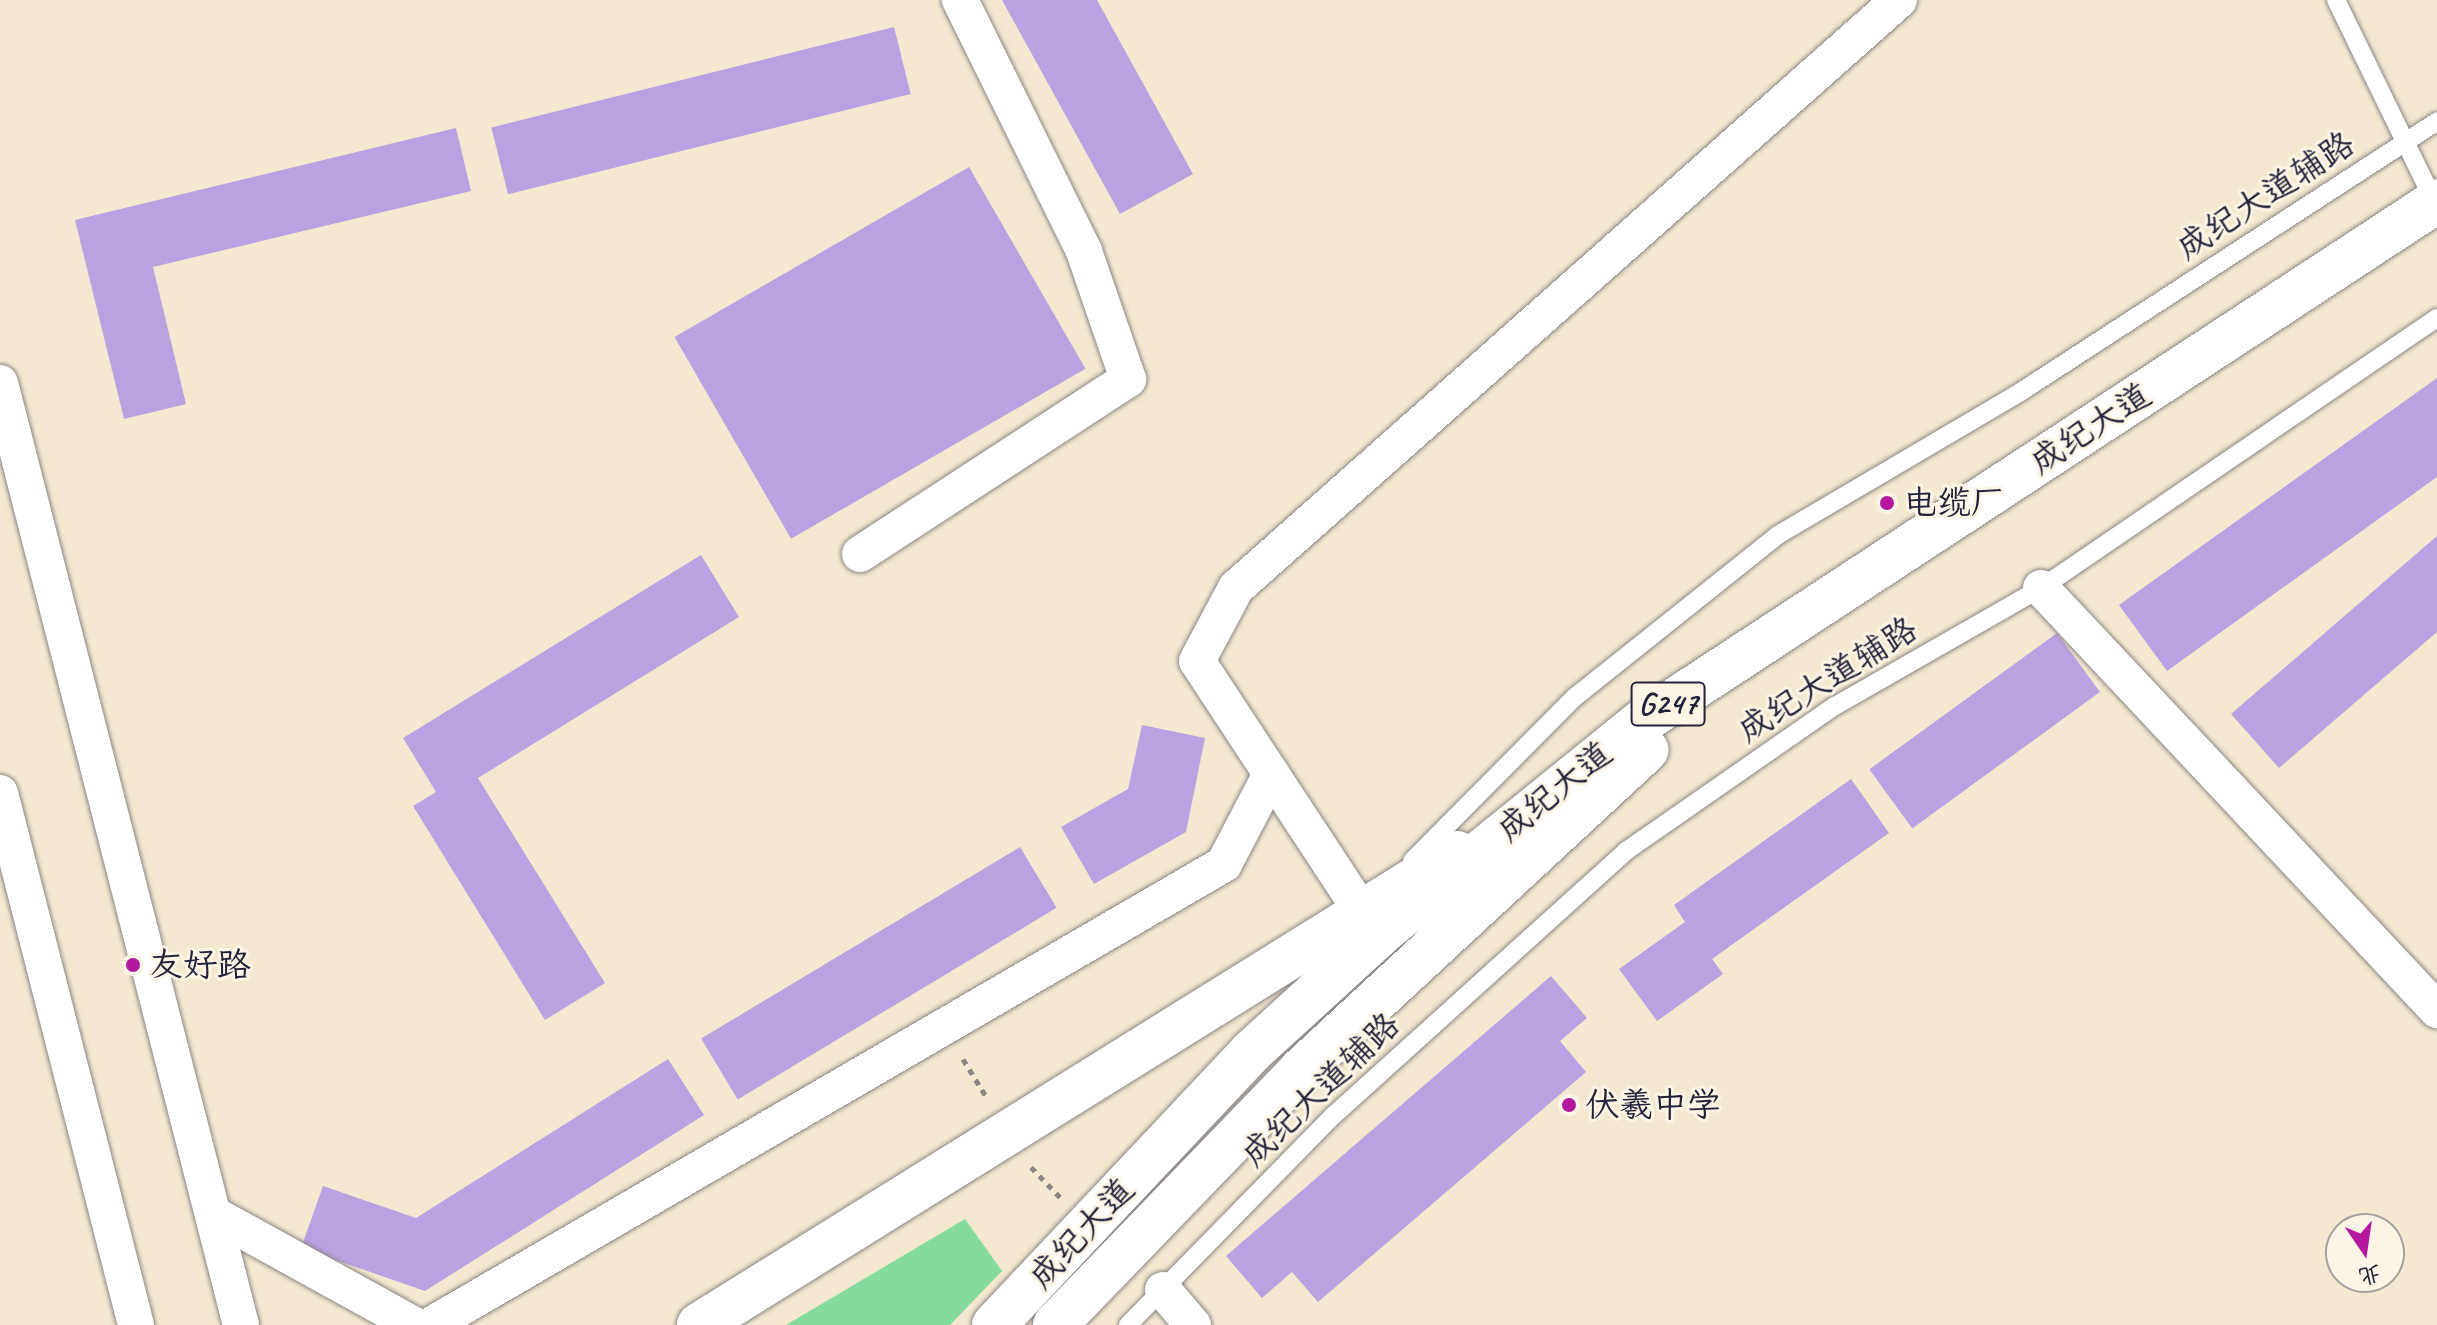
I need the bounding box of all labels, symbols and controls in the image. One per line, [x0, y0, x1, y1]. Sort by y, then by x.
street label: 成纪大道辅路 [2168, 122, 2362, 268]
street label: 成纪大道 [2022, 374, 2158, 482]
place label: 电缆厂 [1903, 483, 2005, 523]
marker: 电缆厂 [1878, 494, 1896, 512]
street label: 成纪大道辅路 [1730, 608, 1924, 750]
road number: G247 [1630, 676, 1706, 732]
street label: 成纪大道 [1488, 732, 1620, 850]
place label: 友好路 [149, 945, 251, 985]
marker: 友好路 [124, 956, 142, 974]
street label: 成纪大道辅路 [1232, 1003, 1408, 1175]
place label: 伏羲中学 [1585, 1085, 1721, 1125]
marker: 伏羲中学 [1560, 1096, 1578, 1114]
street label: 成纪大道 [1020, 1169, 1142, 1297]
north arrow [2325, 1213, 2405, 1293]
text: 北 [2356, 1258, 2384, 1291]

